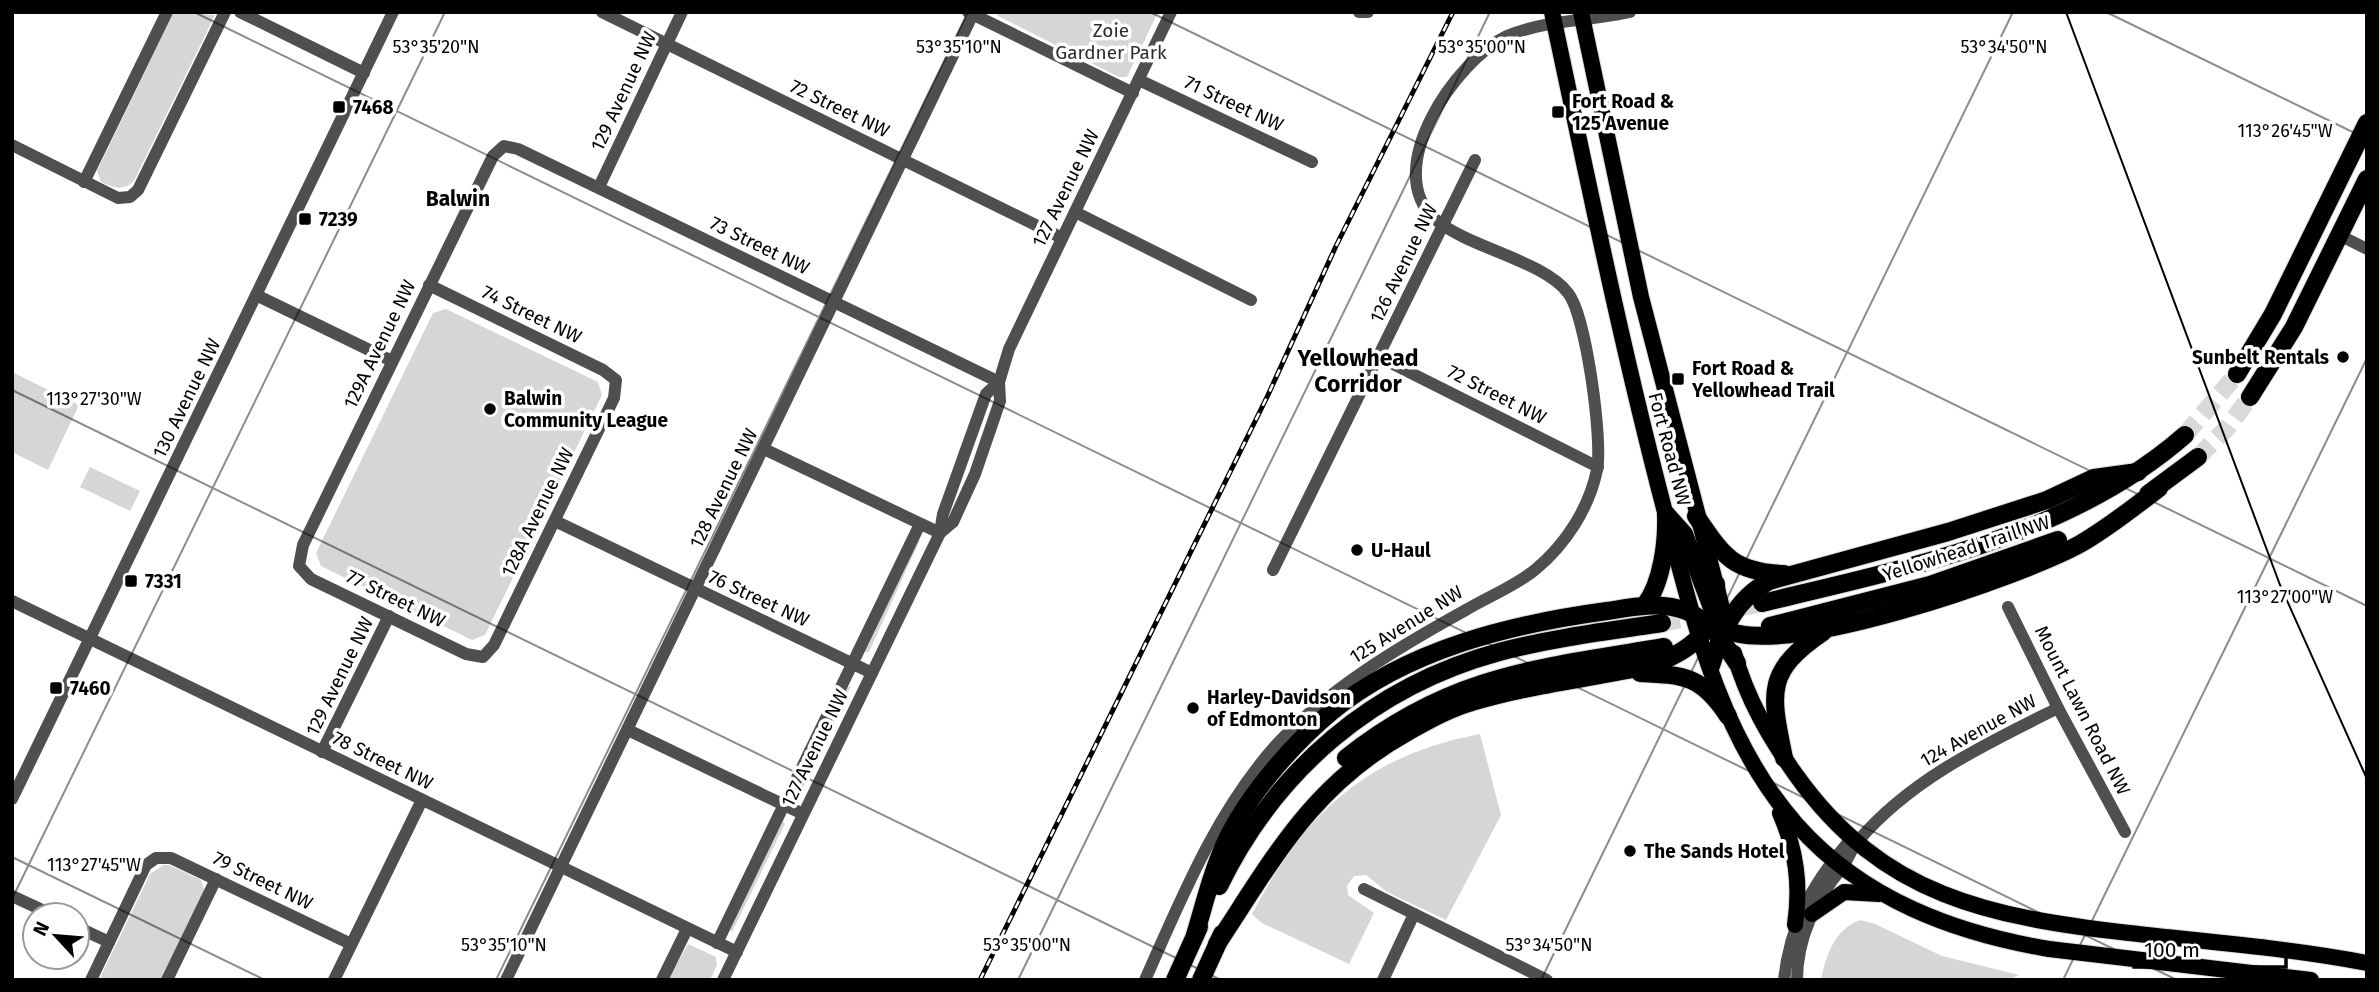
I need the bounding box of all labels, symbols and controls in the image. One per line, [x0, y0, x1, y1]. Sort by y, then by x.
park label: Zoie Gardner Park [1055, 19, 1167, 64]
street label: 129 Avenue NW [586, 28, 661, 155]
text: 53°35'20"N [393, 36, 479, 58]
text: 53°35'10"N [916, 36, 1002, 58]
text: 53°35'00"N [1438, 36, 1526, 58]
text: 53°34'50"N [1960, 36, 2048, 58]
street label: 71 Street NW [1181, 71, 1287, 137]
street label: 72 Street NW [786, 74, 894, 143]
place label: Fort Road & 125 Avenue [1572, 90, 1675, 135]
place label: 7468 [353, 96, 394, 119]
marker: 7468 [331, 99, 347, 115]
marker: Fort Road & 125 Avenue [1550, 104, 1566, 120]
text: 113°26'45"W [2237, 120, 2333, 142]
street label: 127 Avenue NW [1027, 126, 1104, 251]
district label: Balwin [426, 186, 490, 212]
street label: 126 Avenue NW [1365, 200, 1442, 326]
place label: 7239 [319, 208, 358, 231]
marker: 7239 [297, 211, 313, 227]
street label: 73 Street NW [706, 211, 814, 280]
street label: 129A Avenue NW [338, 276, 421, 412]
street label: 74 Street NW [478, 280, 586, 349]
street label: 130 Avenue NW [148, 334, 225, 462]
district label: Yellowhead Corridor [1296, 344, 1419, 398]
place label: Sunbelt Rentals [2192, 346, 2329, 369]
marker: Sunbelt Rentals [2335, 349, 2351, 365]
place label: Fort Road & Yellowhead Trail [1691, 357, 1835, 402]
street label: 72 Street NW [1444, 360, 1550, 429]
marker: Fort Road & Yellowhead Trail [1670, 371, 1686, 387]
place label: Balwin Community League [504, 387, 668, 432]
text: 113°27'30"W [46, 388, 142, 410]
street label: Fort Road NW [1643, 390, 1696, 509]
marker: Balwin Community League [482, 401, 498, 417]
street label: 128 Avenue NW [685, 425, 762, 552]
street label: 128A Avenue NW [496, 444, 579, 581]
street label: Yellowhead Trail NW [1880, 511, 2053, 586]
place label: U-Haul [1371, 539, 1431, 562]
marker: U-Haul [1349, 542, 1365, 558]
street label: 77 Street NW [343, 565, 449, 632]
street label: 76 Street NW [705, 565, 813, 632]
place label: 7331 [145, 570, 182, 593]
marker: 7331 [123, 573, 139, 589]
street label: 125 Avenue NW [1345, 580, 1467, 668]
text: 113°27'00"W [2237, 586, 2333, 608]
street label: 129 Avenue NW [301, 613, 378, 739]
street label: Mount Lawn Road NW [2030, 622, 2135, 799]
place label: 7460 [70, 677, 111, 700]
marker: 7460 [48, 680, 64, 696]
street label: 127 Avenue NW [776, 686, 853, 811]
place label: Harley-Davidson of Edmonton [1207, 686, 1351, 731]
street label: 124 Avenue NW [1916, 689, 2041, 772]
marker: Harley-Davidson of Edmonton [1185, 700, 1201, 716]
street label: 78 Street NW [329, 726, 437, 795]
place label: The Sands Hotel [1644, 840, 1785, 863]
marker: The Sands Hotel [1622, 843, 1638, 859]
street label: 79 Street NW [209, 846, 317, 915]
text: 113°27'45"W [47, 854, 141, 876]
north arrow [21, 901, 91, 971]
text: N [28, 918, 54, 939]
scale bar [2134, 926, 2286, 970]
text: 53°35'10"N [461, 934, 547, 956]
text: 53°35'00"N [983, 934, 1071, 956]
text: 53°34'50"N [1505, 934, 1593, 956]
text: 100 m [2144, 937, 2200, 963]

